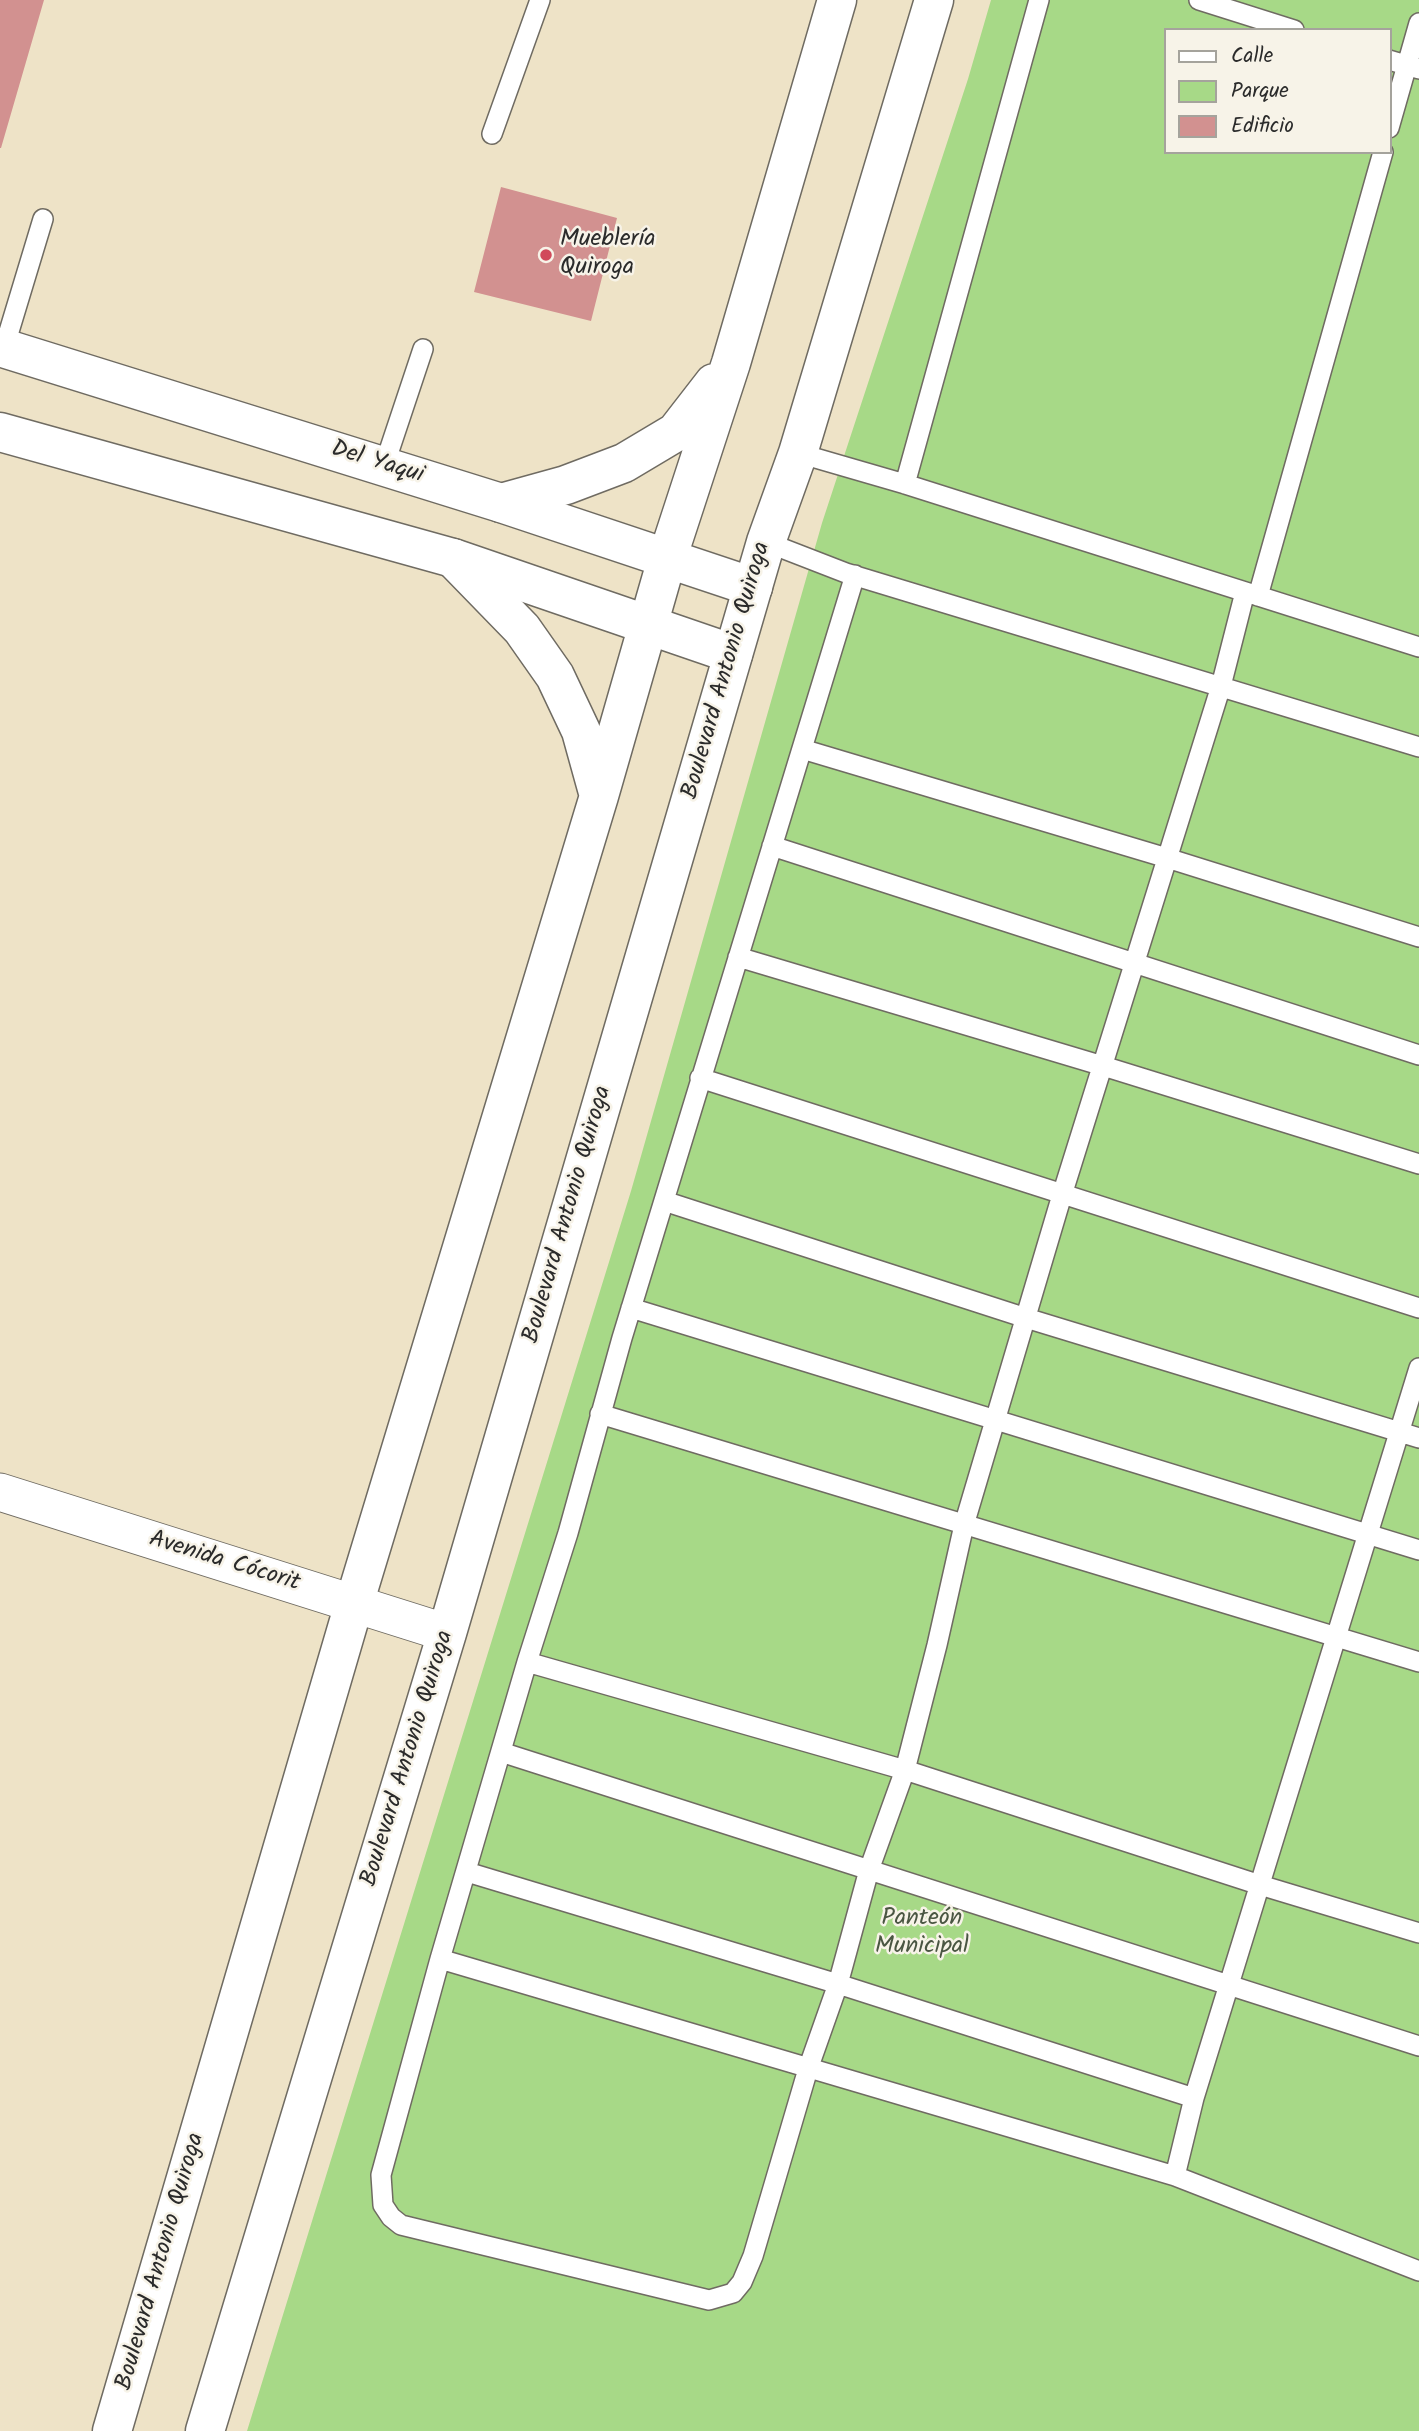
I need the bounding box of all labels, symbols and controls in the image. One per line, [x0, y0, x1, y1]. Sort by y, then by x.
legend [1164, 28, 1391, 154]
text: Calle [1231, 40, 1273, 73]
text: Parque [1231, 75, 1289, 108]
text: Edificio [1231, 110, 1294, 143]
place label: Mueblería Quiroga [560, 227, 655, 283]
marker: Mueblería Quiroga [538, 247, 554, 263]
street label: Del Yaqui [327, 436, 427, 492]
street label: Boulevard Antonio Quiroga [678, 539, 778, 803]
street label: Boulevard Antonio Quiroga [519, 1083, 619, 1347]
street label: Avenida Cócorit [145, 1526, 303, 1600]
street label: Boulevard Antonio Quiroga [356, 1628, 462, 1890]
park label: Panteón Municipal [875, 1906, 969, 1962]
street label: Boulevard Antonio Quiroga [112, 2130, 212, 2394]

